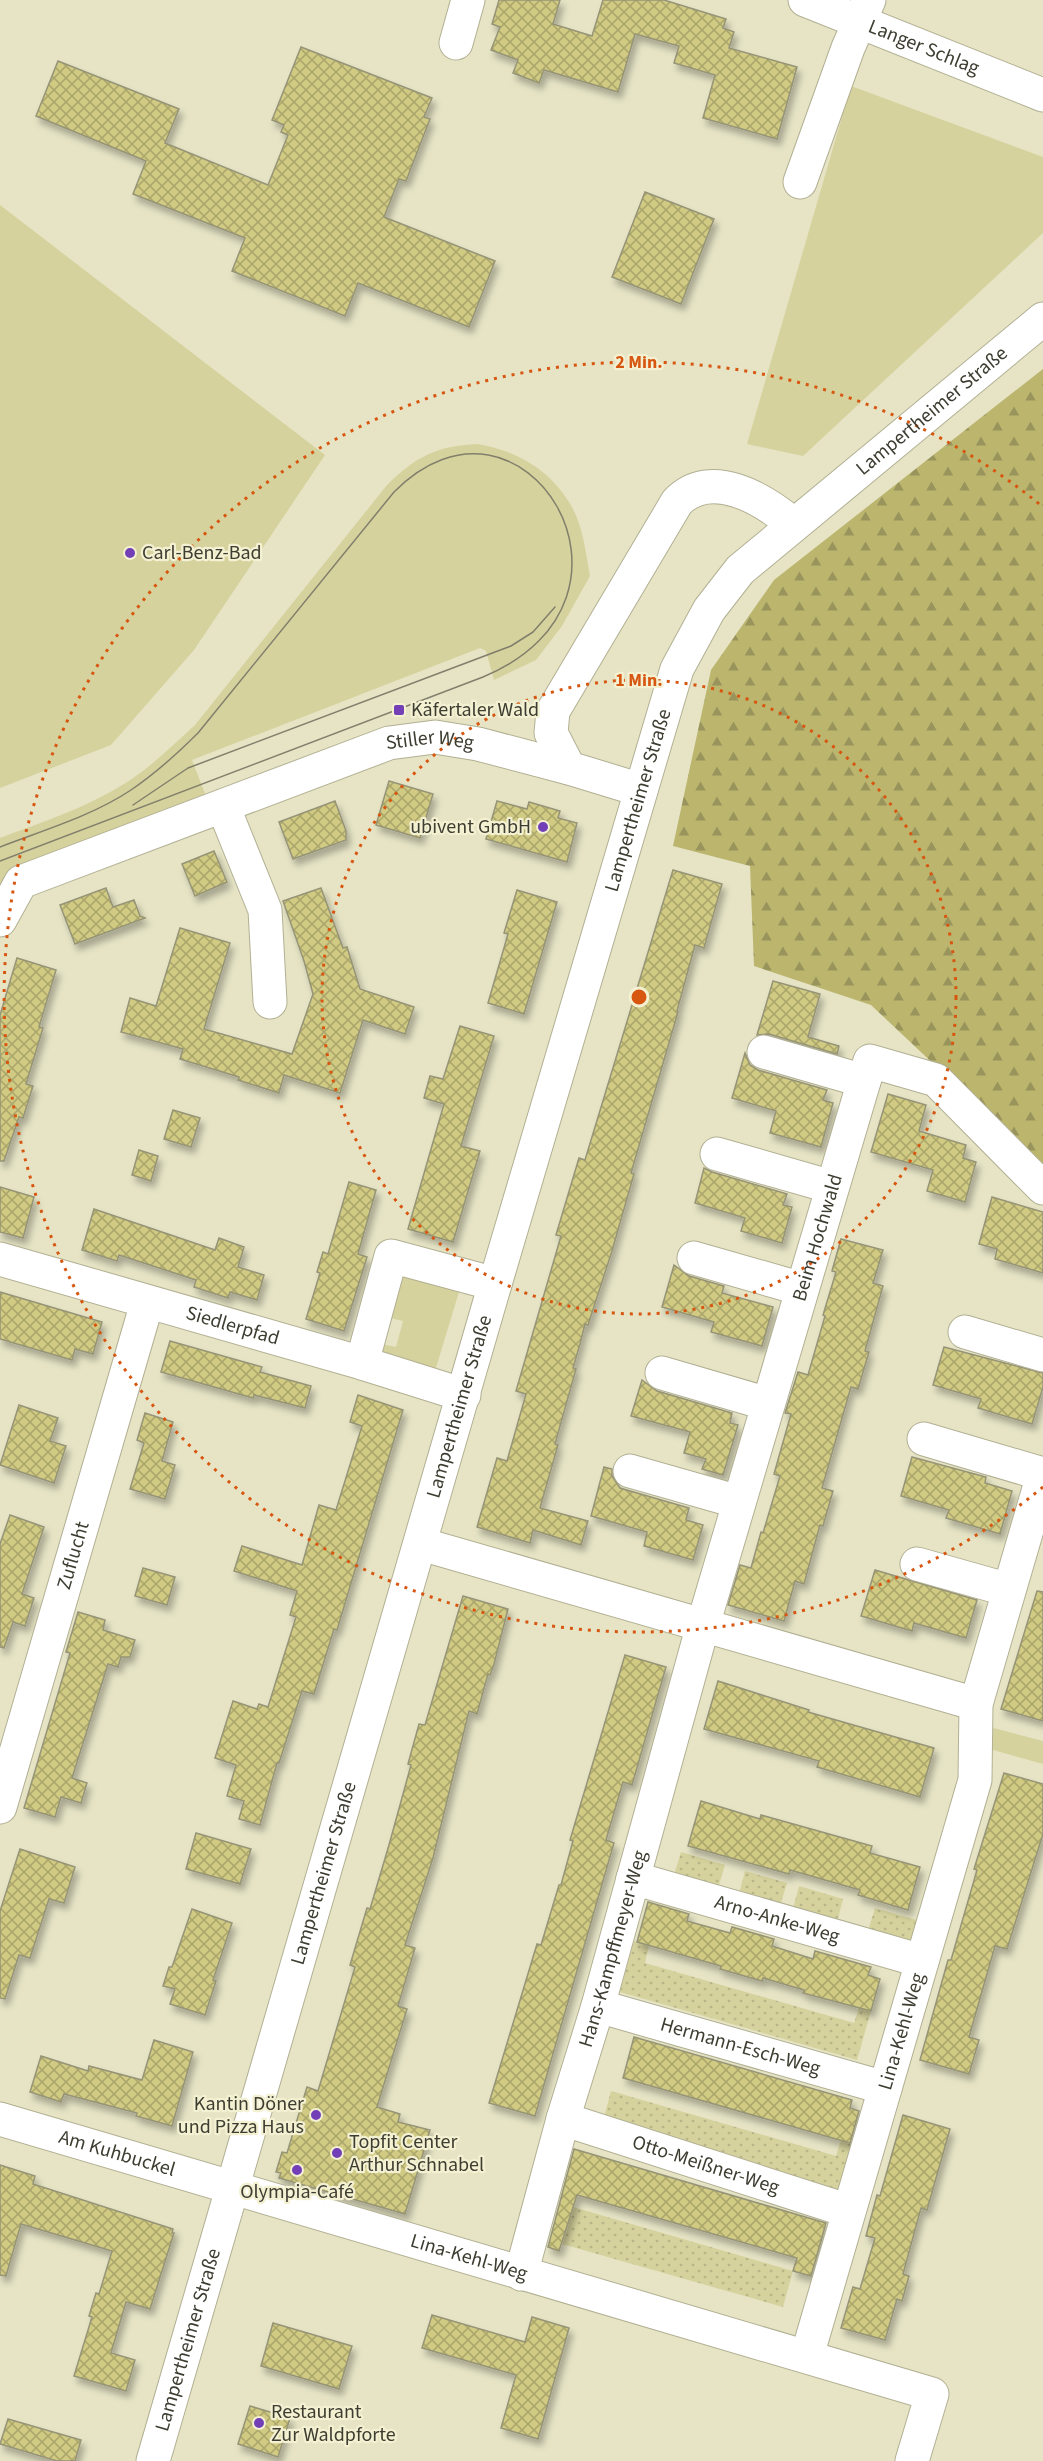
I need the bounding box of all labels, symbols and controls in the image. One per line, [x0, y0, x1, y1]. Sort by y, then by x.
street label: Langer Schlag [864, 13, 984, 82]
street label: Lampertheimer Straße [850, 340, 1014, 482]
text: 2 Min. [615, 350, 663, 375]
place label: Carl-Benz-Bad [142, 539, 262, 567]
marker: Carl-Benz-Bad [123, 546, 137, 560]
text: 1 Min. [615, 668, 663, 693]
place label: Käfertaler Wald [411, 696, 539, 724]
marker: Käfertaler Wald [392, 703, 406, 717]
street label: Lampertheimer Straße [598, 706, 678, 895]
street label: Stiller Weg [384, 723, 476, 757]
place label: ubivent GmbH [410, 813, 531, 841]
marker: ubivent GmbH [536, 820, 550, 834]
centre of rings [629, 987, 649, 1007]
street label: Beim Hochwald [786, 1171, 850, 1305]
street label: Siedlerpfad [182, 1299, 283, 1353]
street label: Lampertheimer Straße [420, 1312, 499, 1501]
street label: Zuflucht [50, 1518, 97, 1593]
street label: Lampertheimer Straße [284, 1778, 364, 1968]
street label: Hans-Kampffmeyer-Weg [572, 1847, 654, 2051]
street label: Arno-Anke-Weg [711, 1888, 843, 1951]
street label: Lina-Kehl-Weg [871, 1970, 932, 2093]
street label: Hermann-Esch-Weg [657, 2010, 824, 2083]
place label: Kantin Döner und Pizza Haus [178, 2090, 304, 2141]
marker: Kantin Döner und Pizza Haus [309, 2108, 323, 2122]
street label: Am Kuhbuckel [55, 2123, 179, 2184]
place label: Topfit Center Arthur Schnabel [349, 2128, 484, 2179]
street label: Otto-Meißner-Weg [629, 2128, 783, 2202]
marker: Topfit Center Arthur Schnabel [330, 2146, 344, 2160]
marker: Olympia-Café [290, 2163, 304, 2177]
place label: Olympia-Café [240, 2178, 354, 2206]
street label: Lina-Kehl-Weg [407, 2227, 531, 2288]
street label: Lampertheimer Straße [148, 2245, 228, 2435]
place label: Restaurant Zur Waldpforte [271, 2398, 396, 2449]
marker: Restaurant Zur Waldpforte [252, 2416, 266, 2430]

